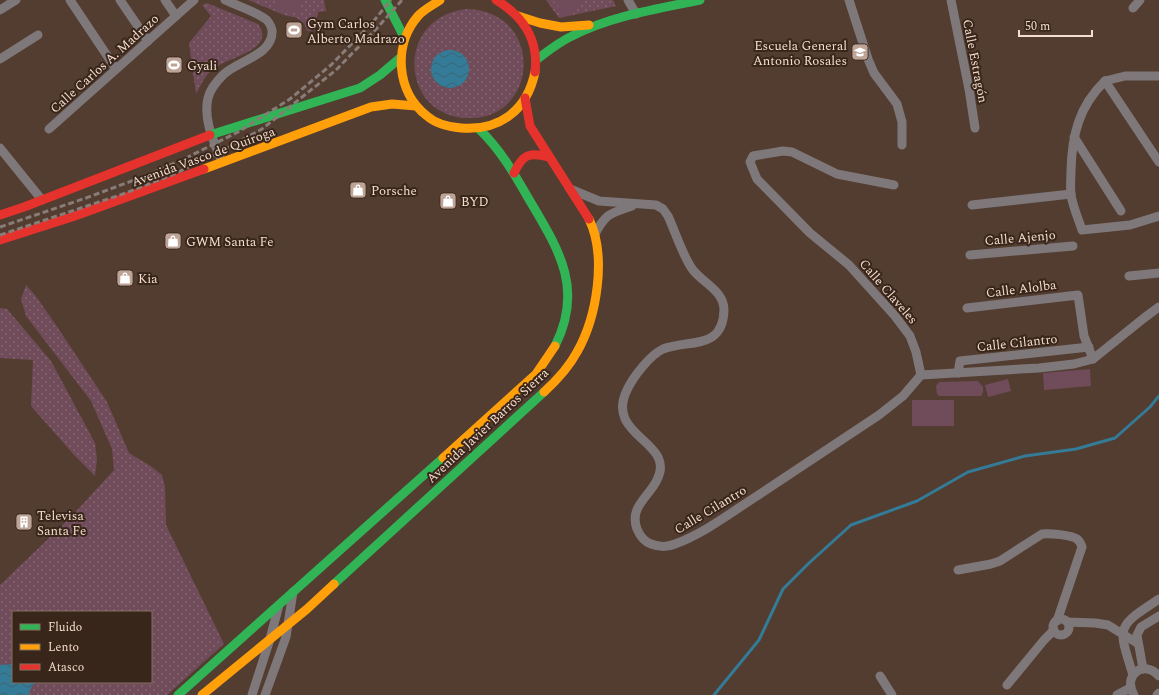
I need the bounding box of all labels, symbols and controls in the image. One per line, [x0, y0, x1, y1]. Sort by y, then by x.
street label: Calle Carlos A. Madrazo [46, 9, 164, 118]
scale bar [1019, 12, 1092, 38]
place label: Gym Carlos Alberto Madrazo [307, 14, 405, 49]
text: 50 m [1025, 17, 1050, 36]
street label: Calle Estragón [957, 18, 993, 105]
sports icon: Gym Carlos Alberto Madrazo [284, 20, 304, 40]
place label: Escuela General Antonio Rosales [753, 36, 847, 71]
school or university icon: Escuela General Antonio Rosales [850, 42, 870, 62]
sports icon: Gyali [164, 55, 184, 75]
place label: Gyali [187, 56, 217, 76]
street label: Avenida Vasco de Quiroga [129, 121, 279, 192]
shop icon: Porsche [348, 180, 368, 200]
place label: Porsche [371, 181, 417, 201]
shop icon: BYD [438, 191, 458, 211]
place label: BYD [461, 192, 489, 212]
street label: Calle Ajenjo [984, 225, 1057, 251]
shop icon: GWM Santa Fe [163, 231, 183, 251]
place label: GWM Santa Fe [186, 232, 274, 252]
street label: Calle Claveles [854, 255, 922, 329]
shop icon: Kia [115, 268, 135, 288]
place label: Kia [138, 269, 158, 289]
street label: Calle Alolba [985, 275, 1058, 303]
street label: Calle Cilantro [976, 329, 1058, 357]
street label: Avenida Javier Barros Sierra [422, 363, 554, 488]
street label: Calle Cilantro [671, 480, 750, 539]
place label: Televisa Santa Fe [37, 506, 86, 541]
building icon: Televisa Santa Fe [14, 512, 34, 532]
legend [12, 611, 152, 683]
text: Fluido [48, 618, 82, 637]
text: Lento [48, 638, 79, 657]
text: Atasco [48, 658, 84, 677]

